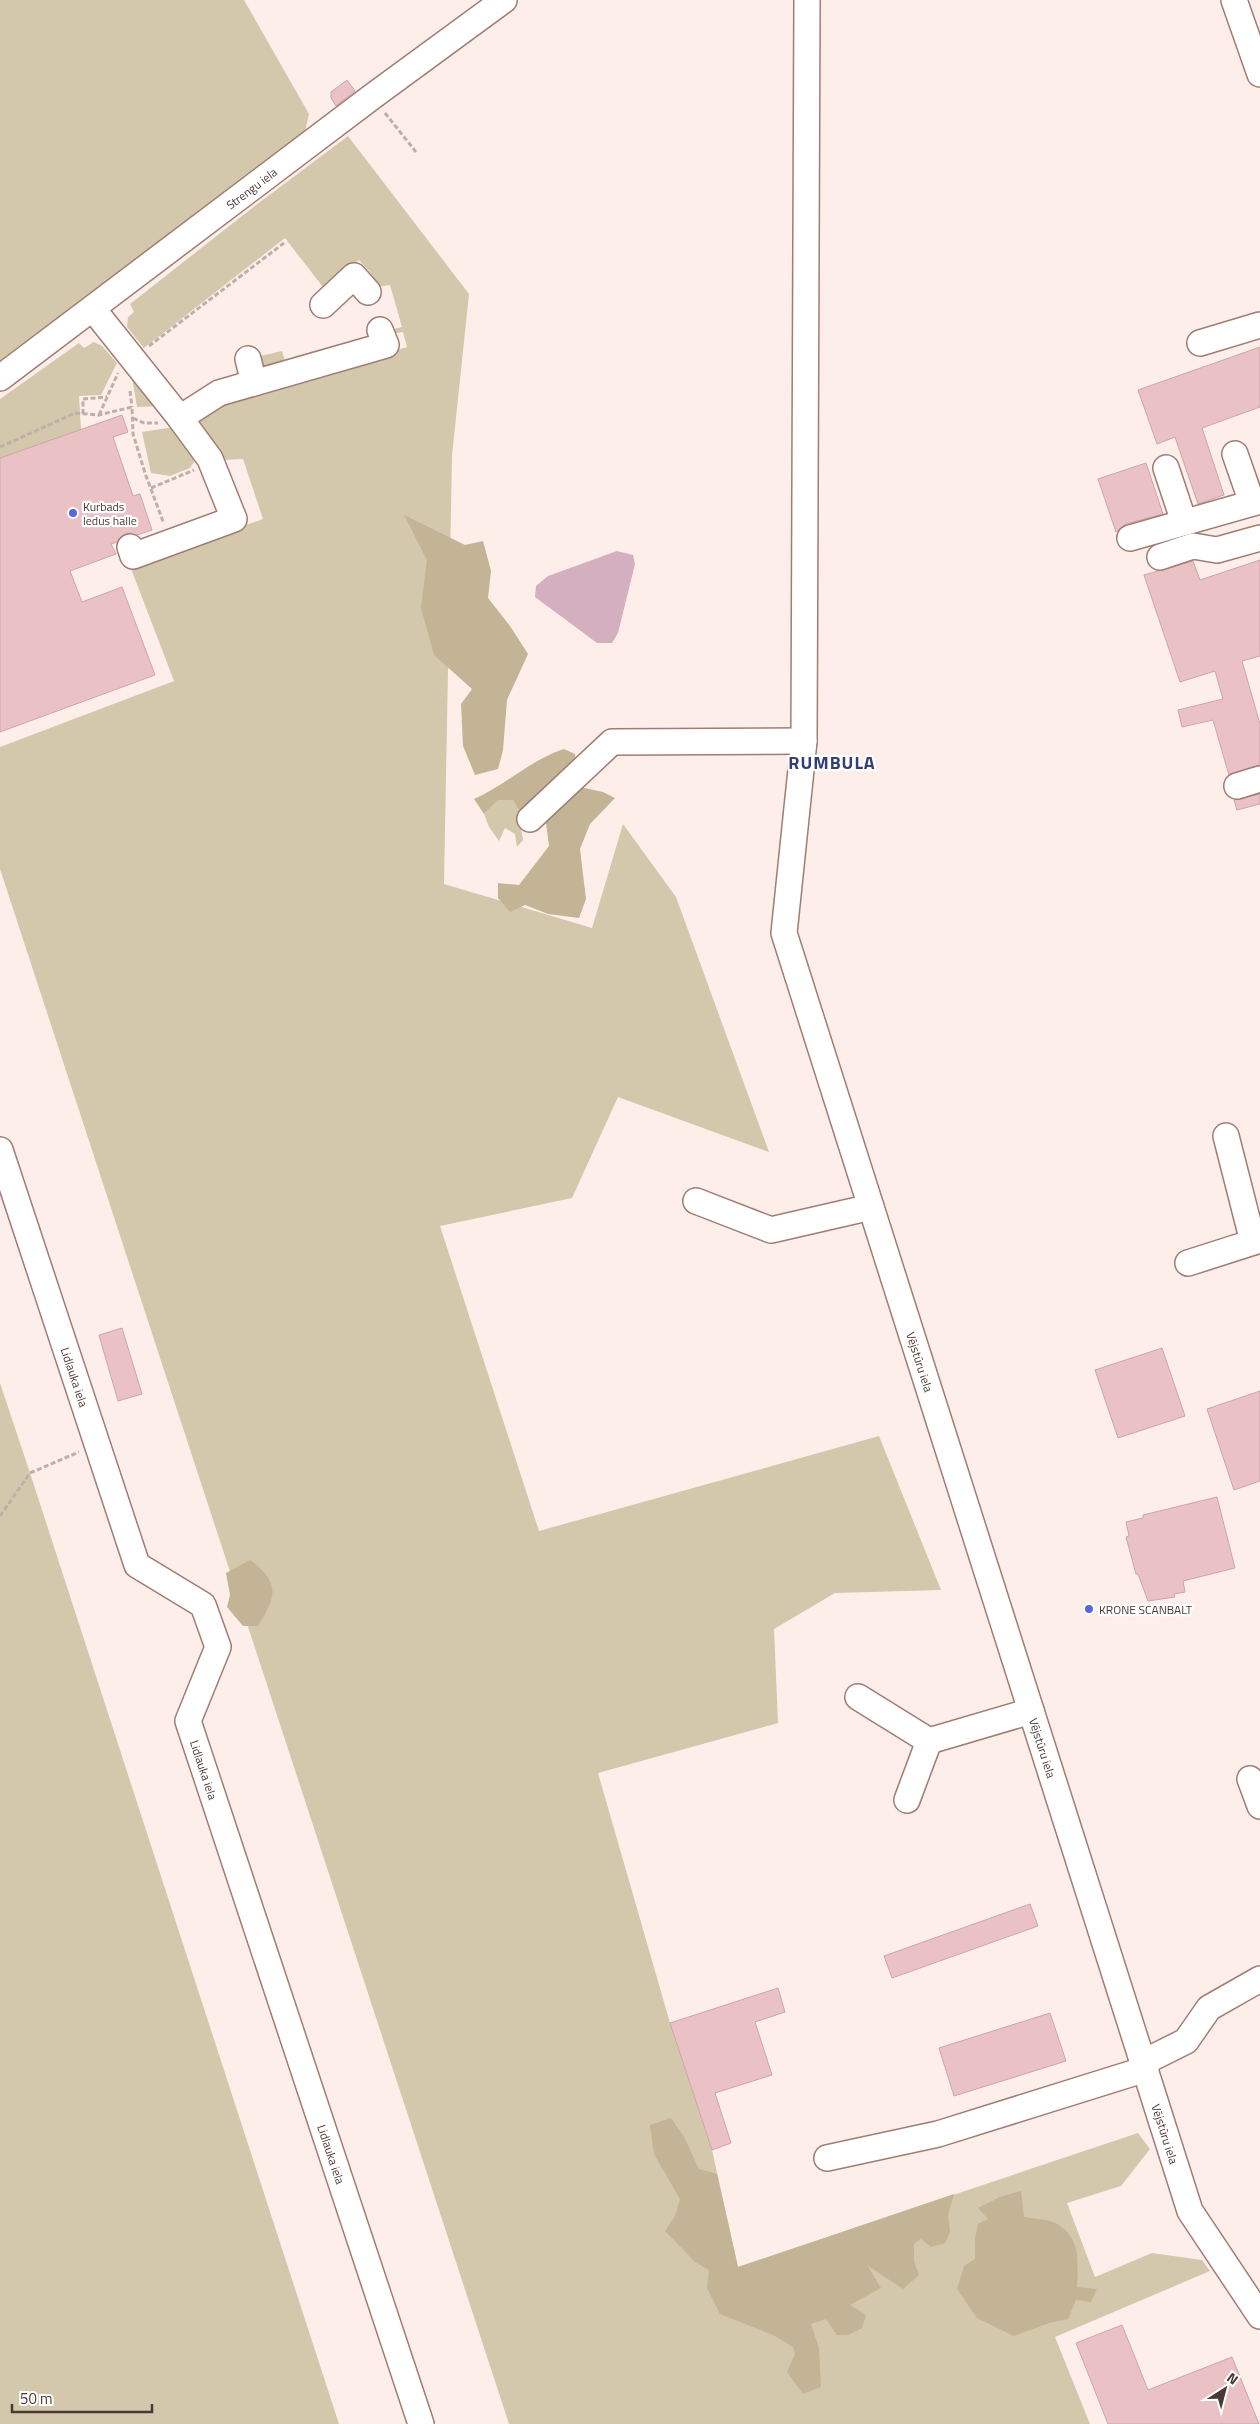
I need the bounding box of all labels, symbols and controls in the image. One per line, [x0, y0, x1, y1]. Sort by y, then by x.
street label: Strengu iela [222, 162, 281, 214]
place label: Kurbads ledus halle [83, 497, 137, 530]
marker: Kurbads ledus halle [67, 507, 79, 519]
district label: RUMBULA [788, 749, 876, 776]
street label: Vējstūru iela [902, 1329, 939, 1394]
street label: Lidlauka iela [56, 1345, 94, 1409]
place label: KRONE SCANBALT [1099, 1600, 1193, 1619]
marker: KRONE SCANBALT [1083, 1603, 1095, 1615]
street label: Vējstūru iela [1024, 1715, 1061, 1780]
street label: Lidlauka iela [185, 1737, 223, 1802]
street label: Vējstūru iela [1147, 2101, 1184, 2166]
street label: Lidlauka iela [313, 2122, 350, 2186]
north arrow [1200, 2364, 1250, 2414]
text: N [1223, 2367, 1243, 2389]
scale bar [12, 2382, 152, 2414]
text: 50 m [20, 2387, 53, 2410]

